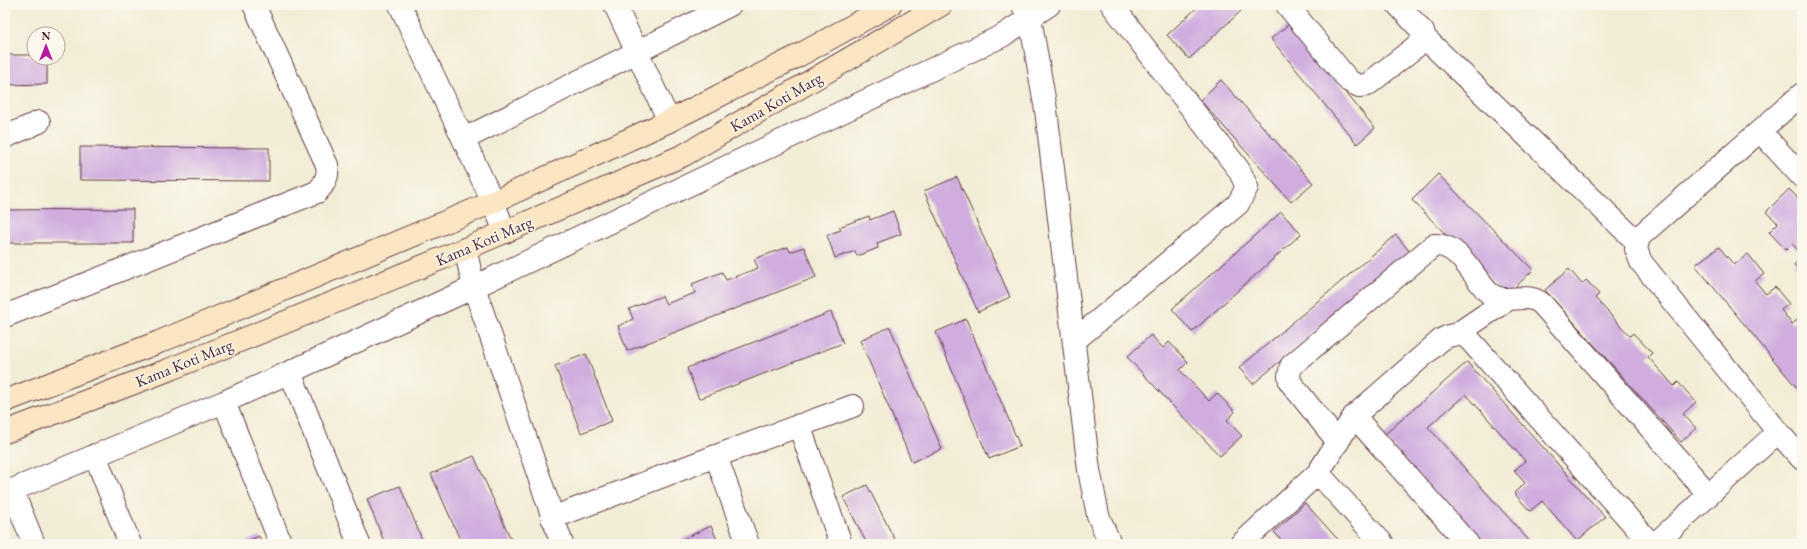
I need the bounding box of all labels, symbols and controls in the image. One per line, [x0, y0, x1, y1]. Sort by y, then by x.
north arrow [26, 26, 66, 66]
text: N [42, 29, 51, 43]
street label: Kama Koti Marg [726, 67, 827, 137]
street label: Kama Koti Marg [432, 211, 536, 271]
street label: Kama Koti Marg [132, 334, 237, 392]

